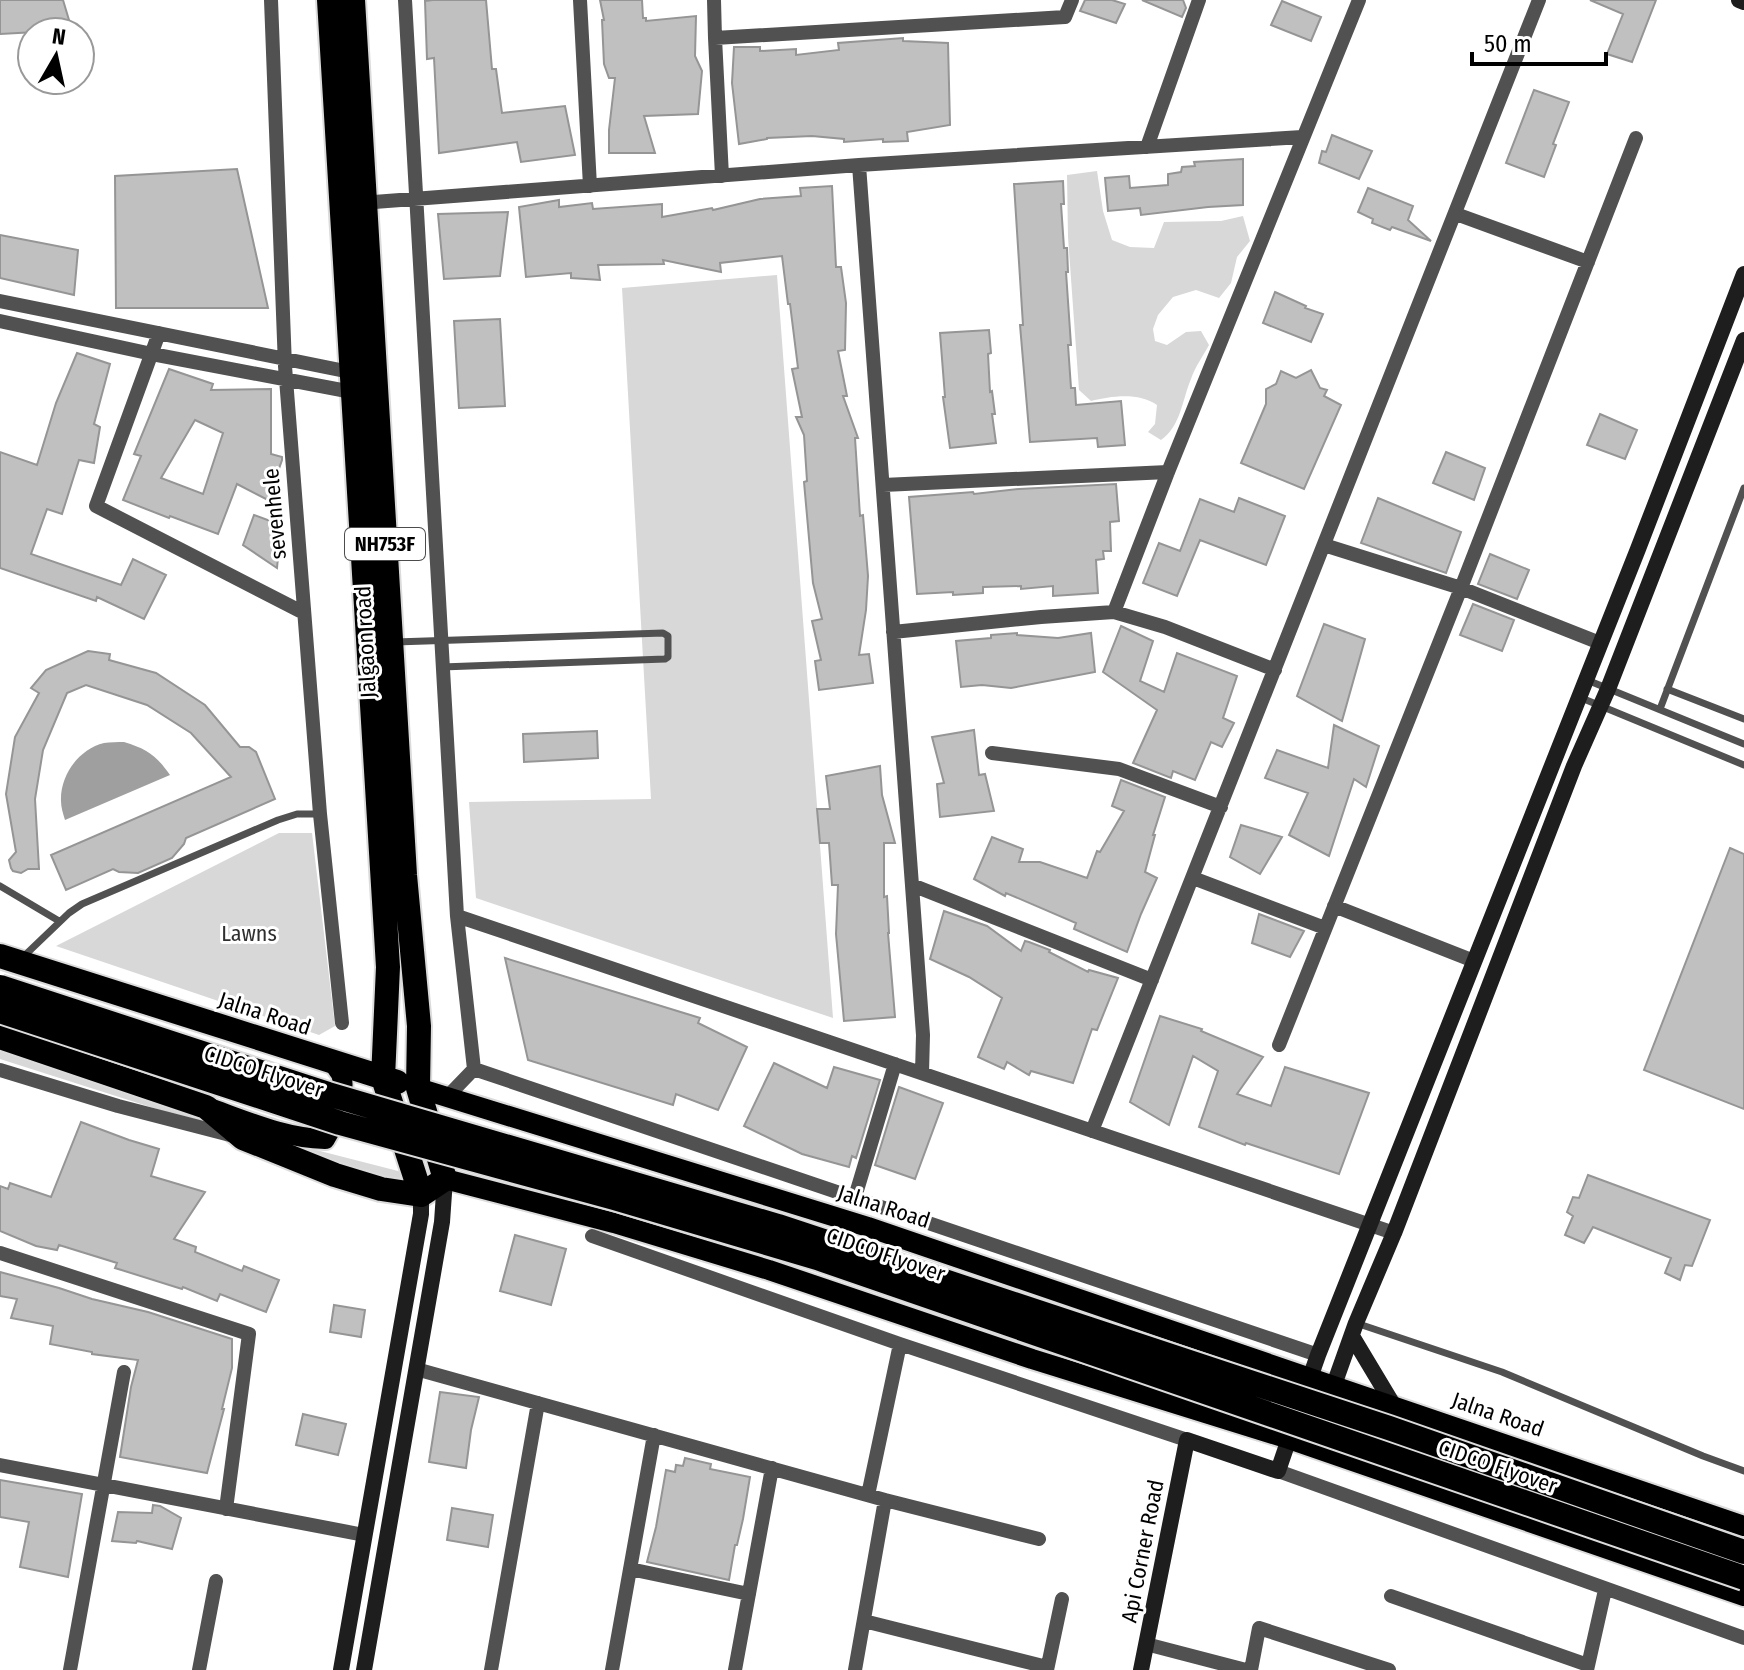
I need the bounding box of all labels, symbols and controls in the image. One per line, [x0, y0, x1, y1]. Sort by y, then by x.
north arrow [16, 16, 96, 96]
scale bar [1472, 16, 1606, 66]
text: N [50, 22, 68, 51]
text: 50 m [1484, 30, 1532, 58]
street label: sevenhele [257, 467, 292, 561]
road number: NH753F [345, 528, 425, 560]
street label: Jalgaon road [349, 585, 382, 699]
park label: Lawns [221, 920, 277, 947]
street label: Jalna Road [215, 986, 314, 1041]
street label: CIDCO Flyover [201, 1039, 327, 1104]
street label: Jalna Road [834, 1179, 933, 1234]
street label: CIDCO Flyover [823, 1222, 949, 1288]
street label: Jalna Road [1448, 1386, 1547, 1443]
street label: CIDCO Flyover [1435, 1434, 1561, 1500]
street label: Api Corner Road [1115, 1477, 1170, 1625]

